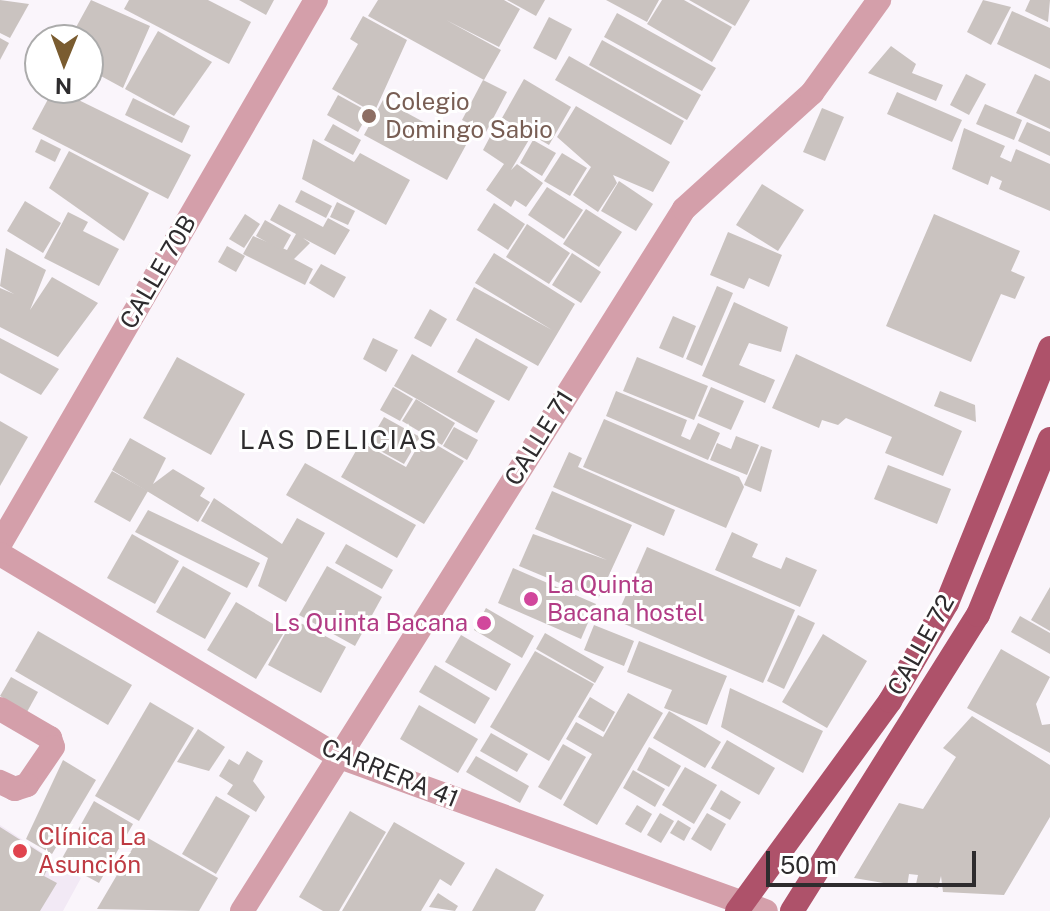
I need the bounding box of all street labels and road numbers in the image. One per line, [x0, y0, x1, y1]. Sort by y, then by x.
street label: CALLE 70B [114, 210, 202, 334]
street label: CALLE 71 [499, 385, 579, 491]
street label: CALLE 72 [882, 590, 960, 700]
street label: CARRERA 41 [317, 733, 463, 813]

